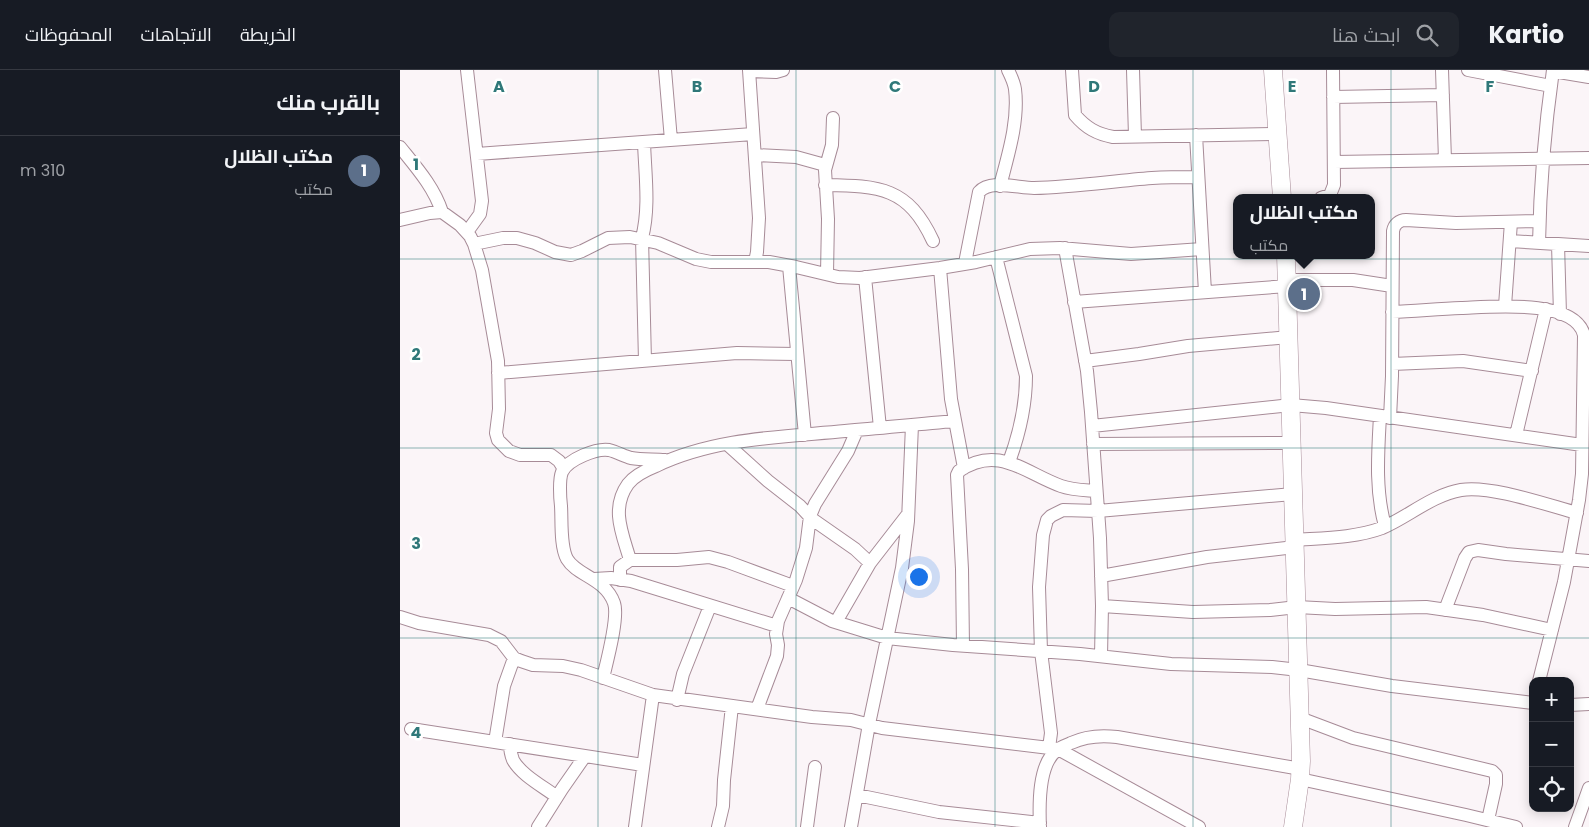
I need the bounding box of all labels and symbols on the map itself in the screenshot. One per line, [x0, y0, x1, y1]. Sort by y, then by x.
text: A [493, 75, 505, 98]
text: B [692, 75, 702, 98]
text: C [889, 75, 901, 98]
text: D [1088, 75, 1100, 98]
text: E [1288, 75, 1296, 98]
text: F [1486, 75, 1495, 98]
text: 1 [413, 153, 419, 176]
pin: 1 [1288, 275, 1320, 313]
text: 2 [411, 343, 421, 366]
text: 3 [411, 532, 421, 555]
your location [906, 564, 932, 590]
text: 4 [411, 721, 422, 744]

